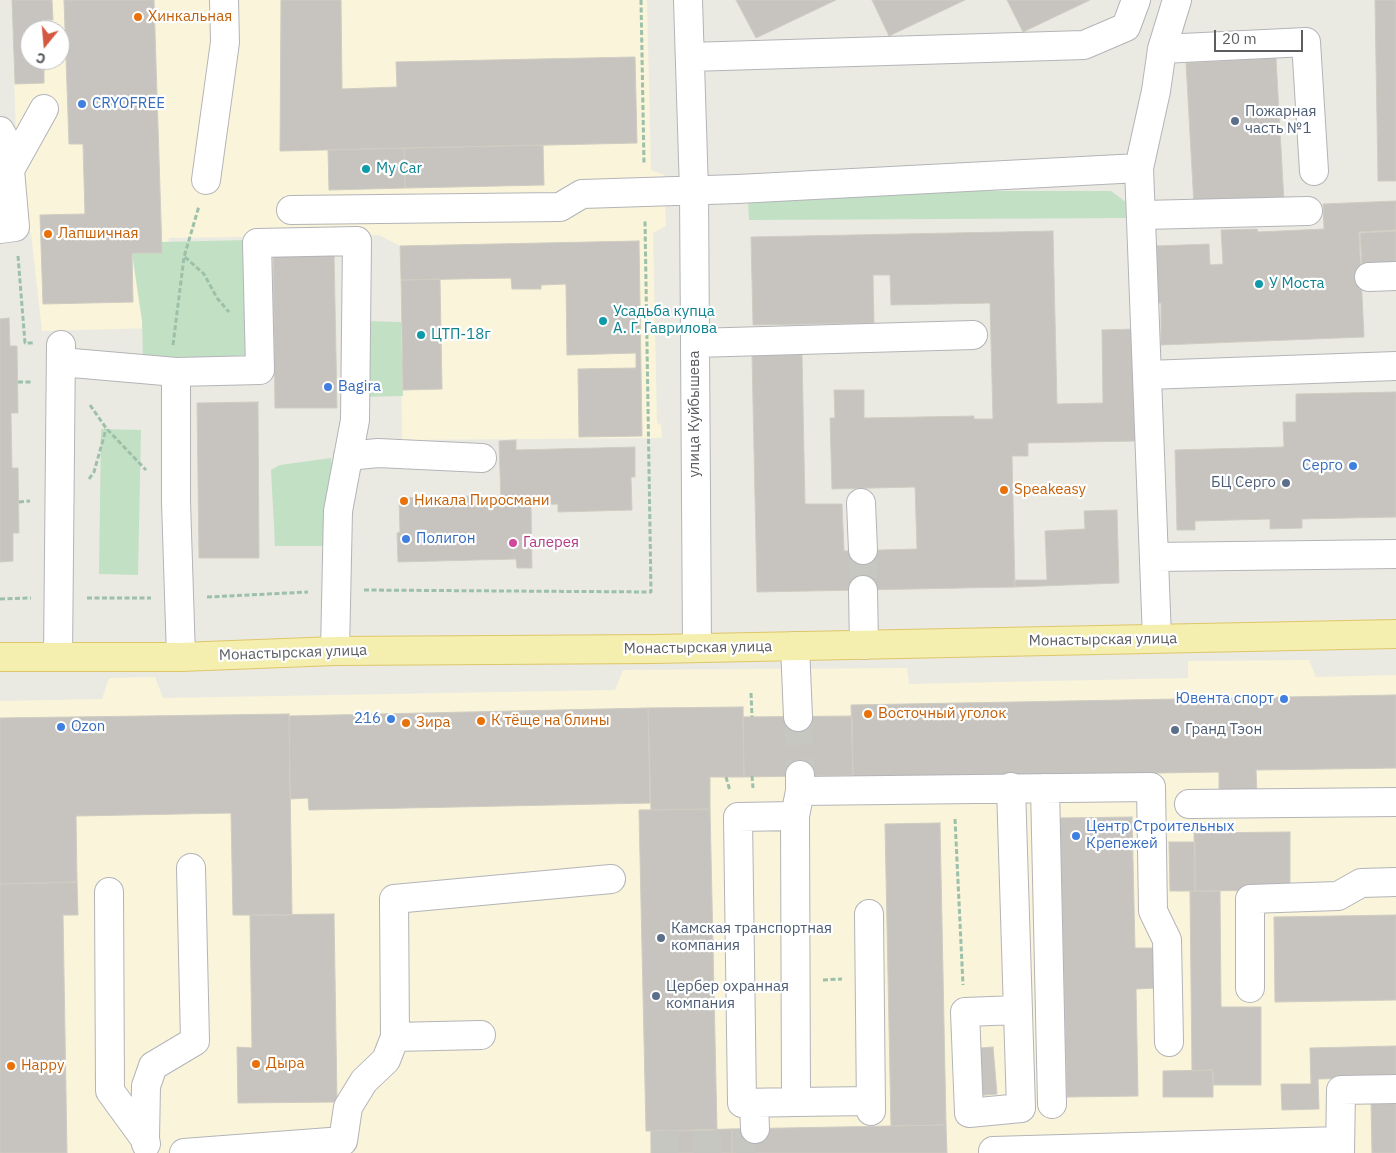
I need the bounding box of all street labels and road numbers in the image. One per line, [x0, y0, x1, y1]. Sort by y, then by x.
street label: улица Куйбышева [686, 351, 704, 477]
street label: Монастырская улица [1029, 630, 1177, 650]
street label: Монастырская улица [624, 638, 772, 658]
street label: Монастырская улица [219, 641, 367, 665]

